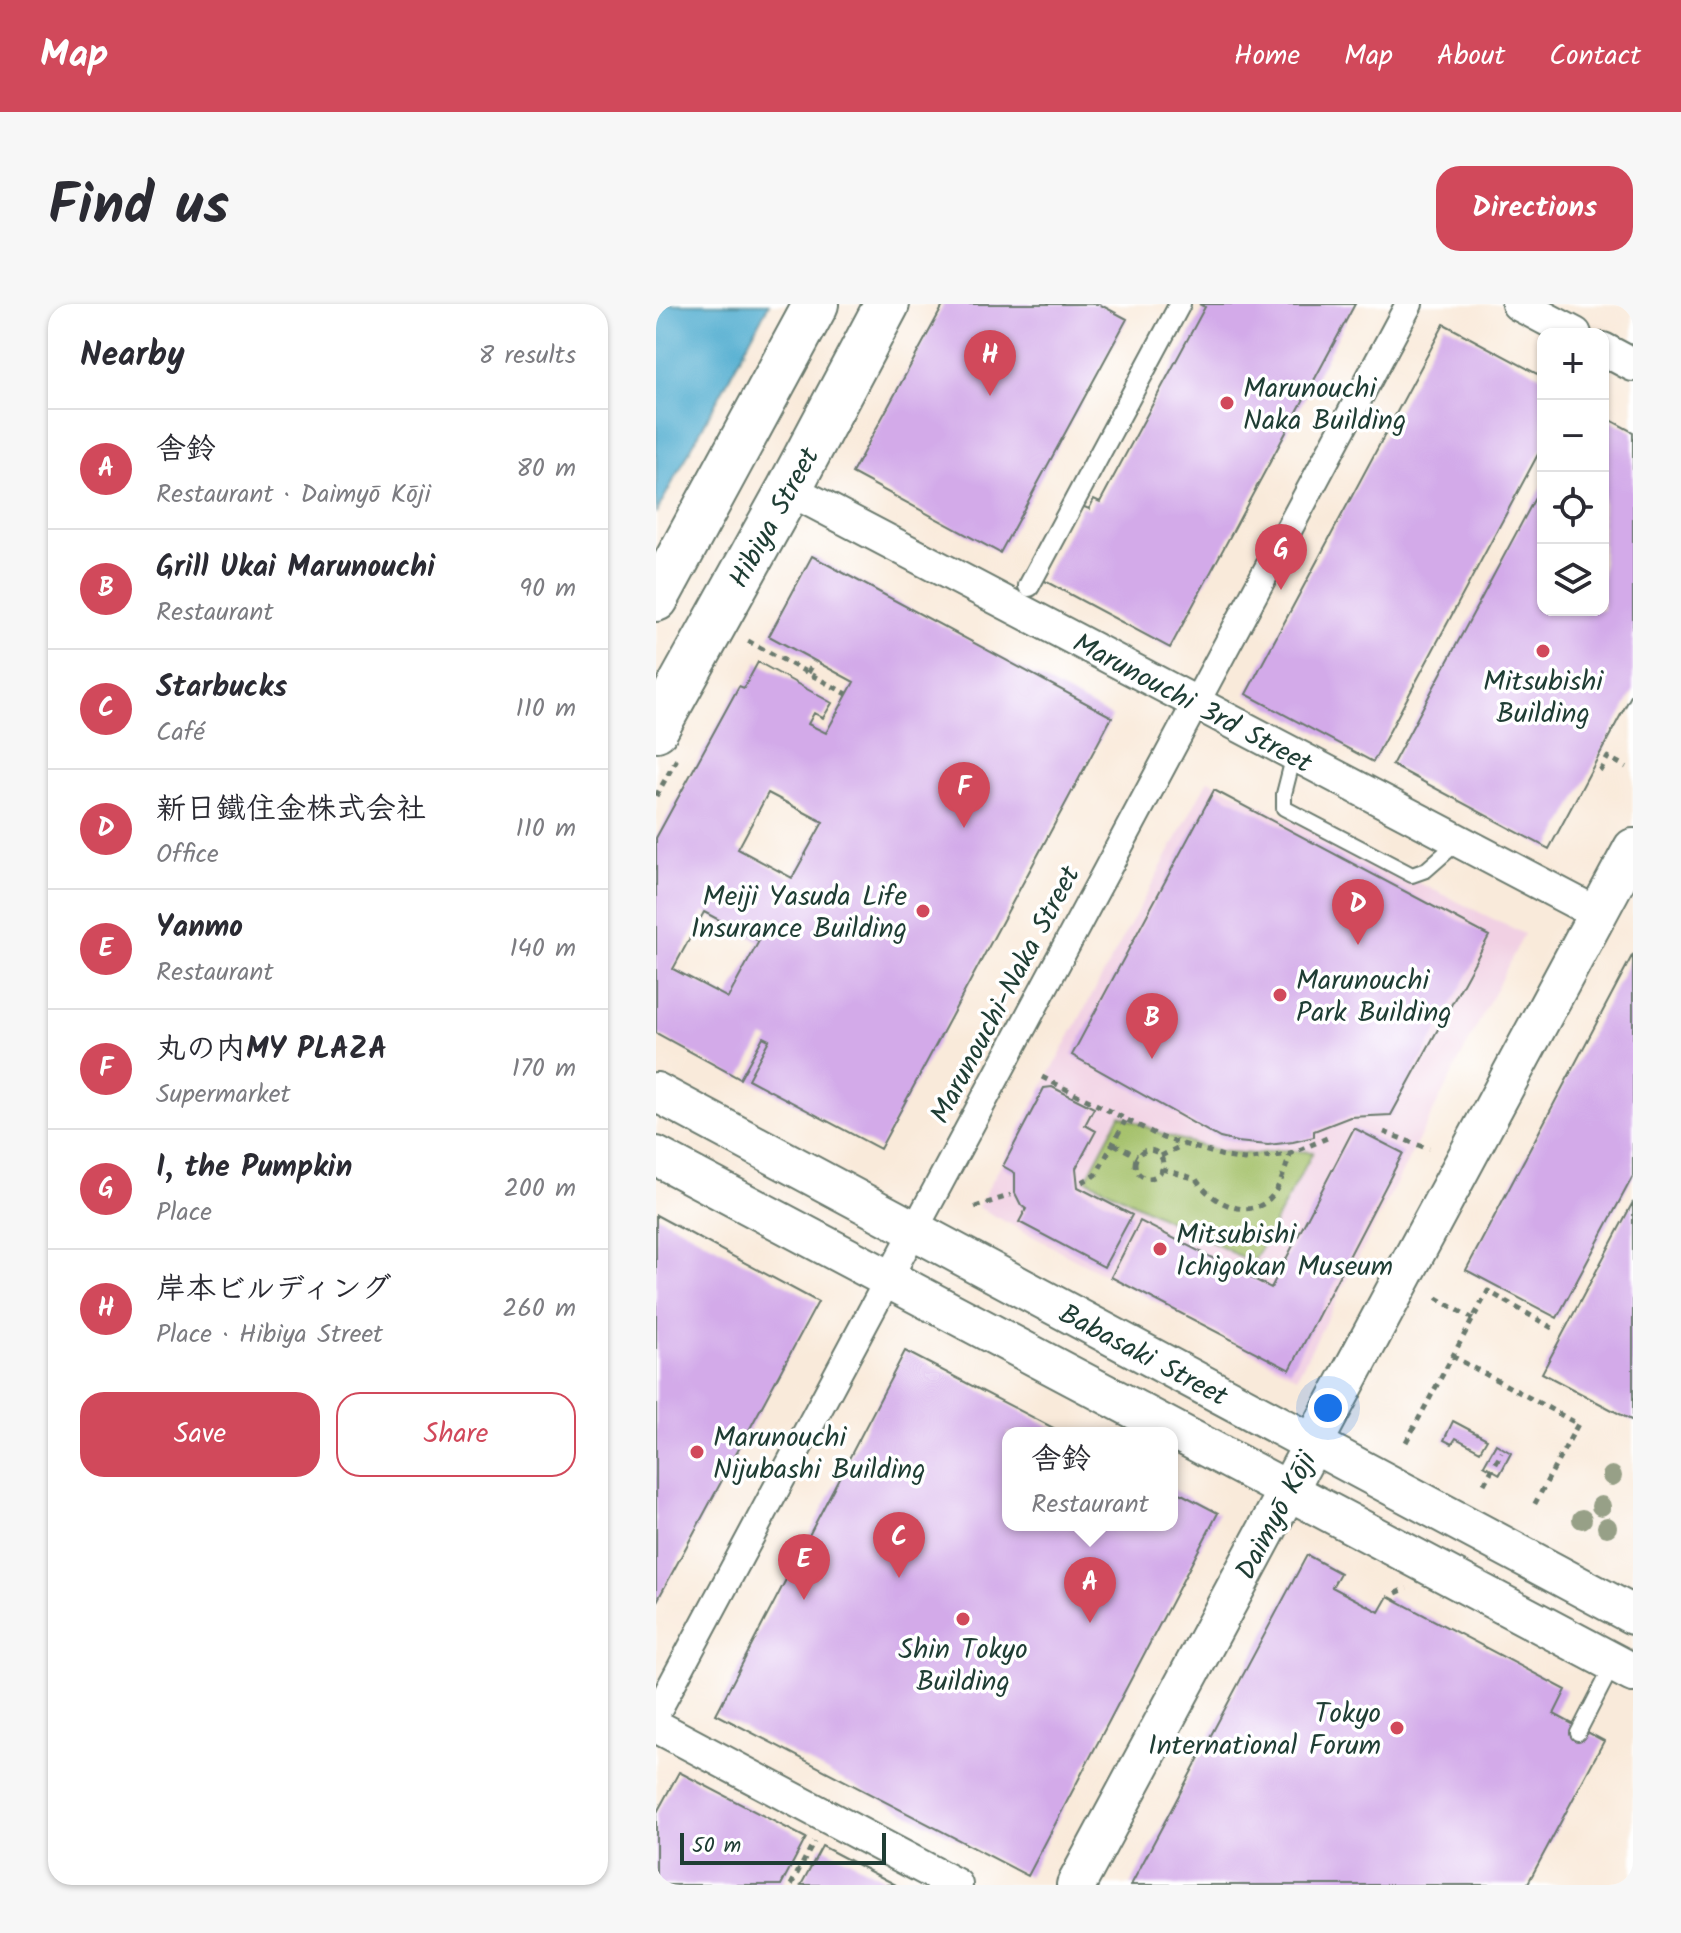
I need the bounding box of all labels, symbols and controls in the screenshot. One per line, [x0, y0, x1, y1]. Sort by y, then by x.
text: Map [40, 26, 109, 86]
text: Home [1234, 34, 1300, 79]
text: Map [1344, 34, 1393, 79]
text: About [1437, 34, 1505, 79]
text: Contact [1549, 34, 1641, 79]
text: Find us [48, 163, 229, 253]
button: Directions [1436, 166, 1633, 251]
map controls [1537, 328, 1609, 616]
button: + [1537, 328, 1609, 400]
text: Nearby [80, 329, 185, 383]
pin: H [964, 330, 1016, 396]
text: 8 results [479, 335, 576, 377]
place label: Marunouchi Naka Building [1243, 367, 1406, 444]
marker: Marunouchi Naka Building [1218, 394, 1236, 412]
button: − [1537, 400, 1609, 472]
text: 舎鈴 [156, 426, 216, 474]
street label: Hibiya Street [718, 438, 833, 597]
text: A [98, 448, 114, 490]
text: 80 m [516, 448, 576, 490]
button: locate [1537, 472, 1609, 544]
text: Restaurant · Daimyō Kōji [156, 474, 431, 516]
pin: G [1255, 524, 1307, 590]
text: Grill Ukai Marunouchi [156, 544, 435, 592]
button: layers [1537, 544, 1609, 616]
text: B [98, 568, 114, 610]
text: 90 m [519, 568, 576, 610]
text: Restaurant [156, 592, 273, 634]
street label: Marunouchi 3rd Street [1064, 622, 1321, 787]
marker: Mitsubishi Building [1534, 642, 1552, 660]
place label: Mitsubishi Building [1483, 660, 1604, 737]
text: Starbucks [156, 664, 287, 712]
text: C [98, 688, 114, 730]
text: 110 m [516, 688, 576, 730]
text: Café [156, 712, 205, 754]
pin: F [938, 762, 990, 828]
text: 新日鐵住金株式会社 [156, 786, 426, 834]
text: D [97, 808, 115, 850]
text: 110 m [516, 808, 576, 850]
text: Office [156, 834, 219, 876]
street label: Marunouchi-Naka Street [919, 857, 1094, 1132]
place label: Meiji Yasuda Life Insurance Building [691, 875, 907, 952]
pin: D [1332, 879, 1384, 945]
marker: Meiji Yasuda Life Insurance Building [914, 902, 932, 920]
text: Yanmo [156, 904, 243, 952]
text: E [99, 928, 113, 970]
text: 140 m [509, 928, 576, 970]
text: Restaurant [156, 952, 273, 994]
place label: Marunouchi Park Building [1296, 959, 1452, 1036]
marker: Marunouchi Park Building [1271, 986, 1289, 1004]
pin: B [1126, 993, 1178, 1059]
text: 丸の内MY PLAZA [156, 1026, 387, 1074]
text: F [99, 1048, 113, 1090]
text: 170 m [512, 1048, 576, 1090]
text: Supermarket [156, 1074, 291, 1116]
text: I, the Pumpkin [156, 1144, 352, 1192]
text: G [98, 1168, 114, 1210]
text: 200 m [504, 1168, 576, 1210]
text: Place [156, 1192, 212, 1234]
place label: Mitsubishi Ichigokan Museum [1176, 1213, 1393, 1290]
marker: Mitsubishi Ichigokan Museum [1151, 1240, 1169, 1258]
text: 岸本ビルディング [156, 1266, 392, 1314]
text: H [98, 1288, 114, 1330]
text: 260 m [502, 1288, 576, 1330]
street label: Babasaki Street [1050, 1293, 1236, 1420]
text: Place · Hibiya Street [156, 1314, 383, 1356]
your location [1308, 1388, 1348, 1428]
button: Save [80, 1392, 320, 1477]
button: Share [336, 1392, 576, 1477]
place label: Marunouchi Nijubashi Building [713, 1416, 926, 1493]
popup [1002, 1427, 1178, 1531]
text: 舎鈴 [1031, 1436, 1091, 1484]
marker: Marunouchi Nijubashi Building [688, 1443, 706, 1461]
street label: Daimyō Kōji [1224, 1443, 1331, 1589]
text: Restaurant [1031, 1484, 1149, 1526]
pin: C [873, 1512, 925, 1578]
pin: E [778, 1534, 830, 1600]
pin: A [1064, 1557, 1116, 1623]
marker: Shin Tokyo Building [954, 1610, 972, 1628]
place label: Shin Tokyo Building [898, 1628, 1028, 1705]
place label: Tokyo International Forum [1148, 1692, 1381, 1769]
marker: Tokyo International Forum [1388, 1719, 1406, 1737]
scale bar [680, 1829, 886, 1865]
text: 50 m [692, 1829, 741, 1864]

